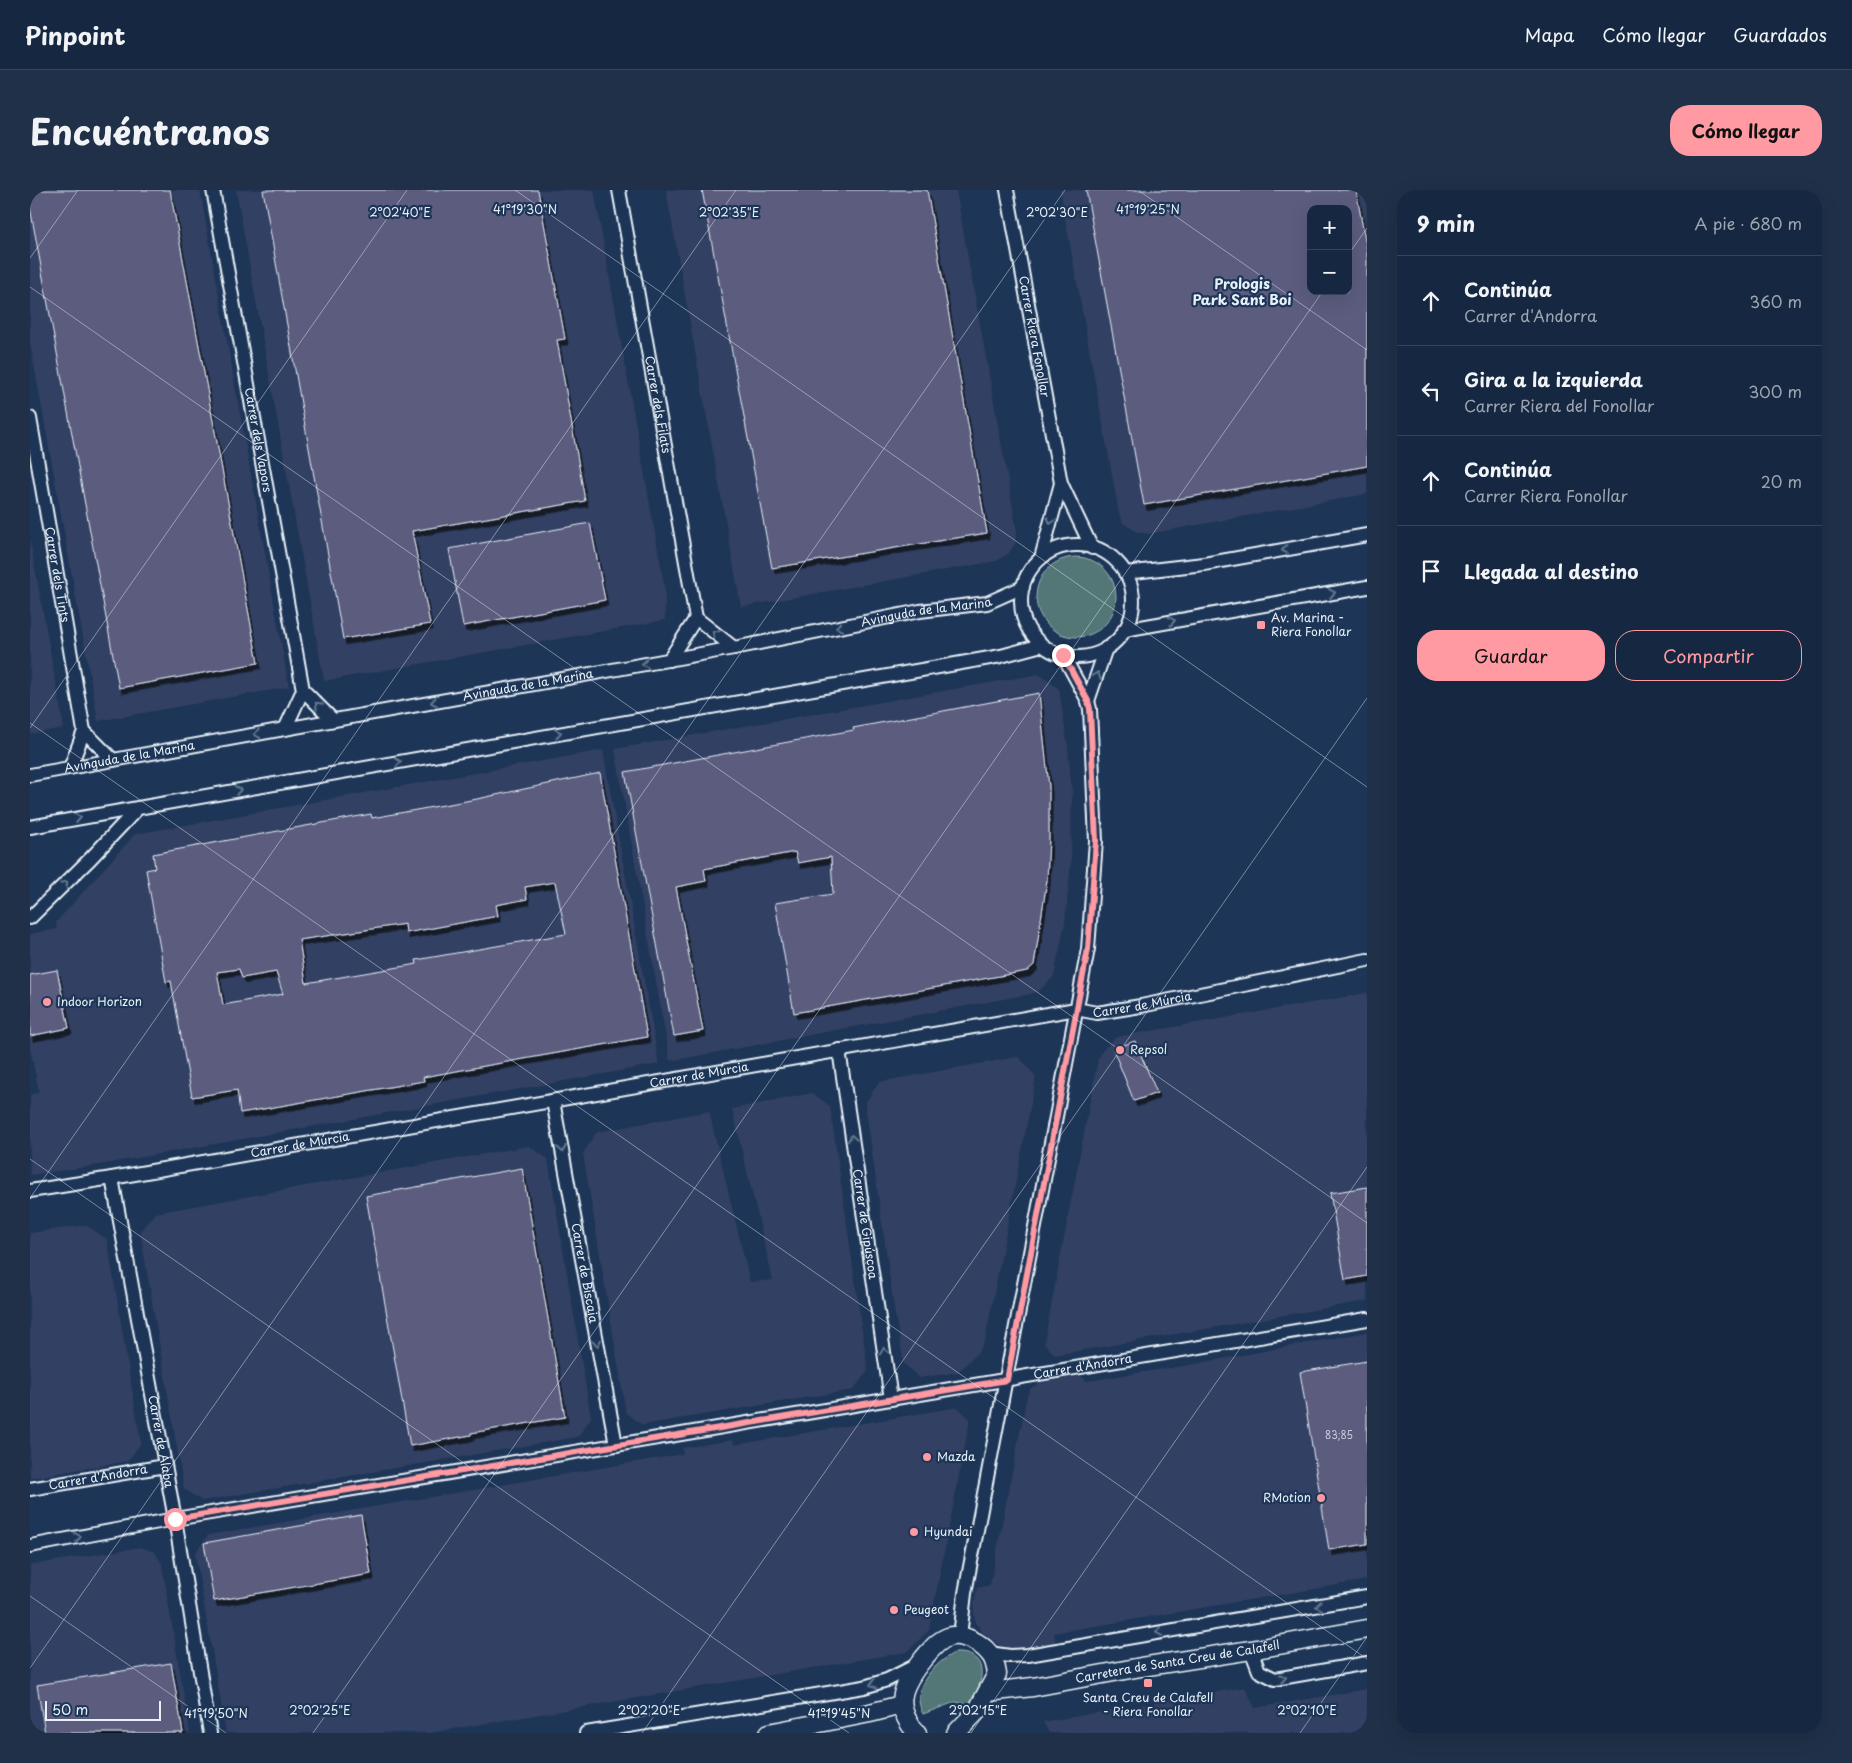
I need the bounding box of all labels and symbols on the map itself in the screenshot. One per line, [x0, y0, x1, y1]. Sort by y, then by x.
text: 41°19'30"N [493, 200, 557, 218]
text: 41°19'25"N [1116, 200, 1180, 218]
text: 2°02'40"E [369, 203, 431, 221]
text: 2°02'35"E [699, 203, 759, 221]
text: 2°02'30"E [1026, 203, 1088, 221]
district label: Prologis Park Sant Boi [1192, 273, 1292, 310]
street label: Carrer Riera Fonollar [1015, 274, 1055, 399]
street label: Carrer dels Filats [641, 354, 676, 455]
street label: Carrer dels Vapors [241, 386, 277, 494]
one-way arrow [1046, 516, 1056, 524]
street label: Carrer dels Tints [41, 525, 75, 624]
one-way arrow [1280, 544, 1289, 554]
one-way arrow [1328, 588, 1337, 598]
street label: Avinguda de la Marina [859, 592, 995, 631]
place label: Av. Marina - Riera Fonollar [1271, 608, 1352, 640]
one-way arrow [1168, 616, 1177, 626]
marker: Av. Marina - Riera Fonollar [1255, 619, 1267, 631]
one-way arrow [835, 621, 844, 632]
one-way arrow [711, 630, 721, 639]
route end [1052, 644, 1075, 667]
one-way arrow [641, 659, 650, 669]
street label: Avinguda de la Marina [461, 664, 595, 705]
one-way arrow [1091, 671, 1101, 679]
one-way arrow [429, 696, 438, 707]
one-way arrow [315, 702, 324, 711]
one-way arrow [252, 728, 261, 738]
one-way arrow [554, 729, 562, 739]
street label: Avinguda de la Marina [63, 735, 196, 777]
one-way arrow [394, 757, 402, 767]
one-way arrow [234, 785, 242, 796]
one-way arrow [74, 814, 82, 824]
one-way arrow [59, 881, 68, 890]
street label: Carrer de Múrcia [1091, 986, 1194, 1022]
place label: Indoor Horizon [57, 992, 142, 1010]
marker: Indoor Horizon [41, 996, 53, 1008]
place label: Repsol [1130, 1040, 1167, 1058]
marker: Repsol [1114, 1044, 1126, 1056]
street label: Carrer de Múrcia [648, 1056, 750, 1092]
street label: Carrer de Múrcia [249, 1126, 351, 1162]
one-way arrow [847, 1134, 857, 1142]
one-way arrow [556, 1144, 566, 1153]
street label: Carrer de Gipúscoa [849, 1168, 883, 1281]
street label: Carrer de Biscaia [568, 1221, 604, 1325]
one-way arrow [592, 1339, 602, 1347]
one-way arrow [879, 1346, 889, 1355]
street label: Carrer d'Andorra [1032, 1348, 1134, 1383]
street label: Carrer de Álaba [144, 1394, 179, 1489]
house number: 83;85 [1325, 1427, 1353, 1442]
place label: Mazda [937, 1447, 976, 1465]
marker: Mazda [921, 1451, 933, 1463]
street label: Carrer d'Andorra [47, 1459, 149, 1494]
place label: RMotion [1263, 1488, 1311, 1506]
marker: RMotion [1315, 1492, 1327, 1504]
route start [164, 1508, 187, 1531]
place label: Hyundai [924, 1522, 973, 1540]
marker: Hyundai [908, 1526, 920, 1538]
one-way arrow [74, 1532, 82, 1542]
place label: Peugeot [904, 1600, 949, 1618]
one-way arrow [1315, 1600, 1323, 1610]
marker: Peugeot [888, 1604, 900, 1616]
one-way arrow [1154, 1627, 1163, 1637]
street label: Carretera de Santa Creu de Calafell [1074, 1635, 1281, 1687]
one-way arrow [1279, 1673, 1287, 1683]
marker: Santa Creu de Calafell - Riera Fonollar [1142, 1677, 1154, 1689]
one-way arrow [869, 1678, 878, 1689]
place label: Santa Creu de Calafell - Riera Fonollar [1083, 1688, 1213, 1720]
scale bar [45, 1698, 161, 1721]
text: 2°02'25"E [289, 1701, 351, 1719]
text: 2°02'20"E [618, 1701, 680, 1719]
text: 2°02'15"E [949, 1701, 1007, 1719]
text: 2°02'10"E [1277, 1701, 1337, 1719]
text: 41°19'50"N [184, 1704, 248, 1722]
text: 41°19'45"N [808, 1704, 870, 1722]

